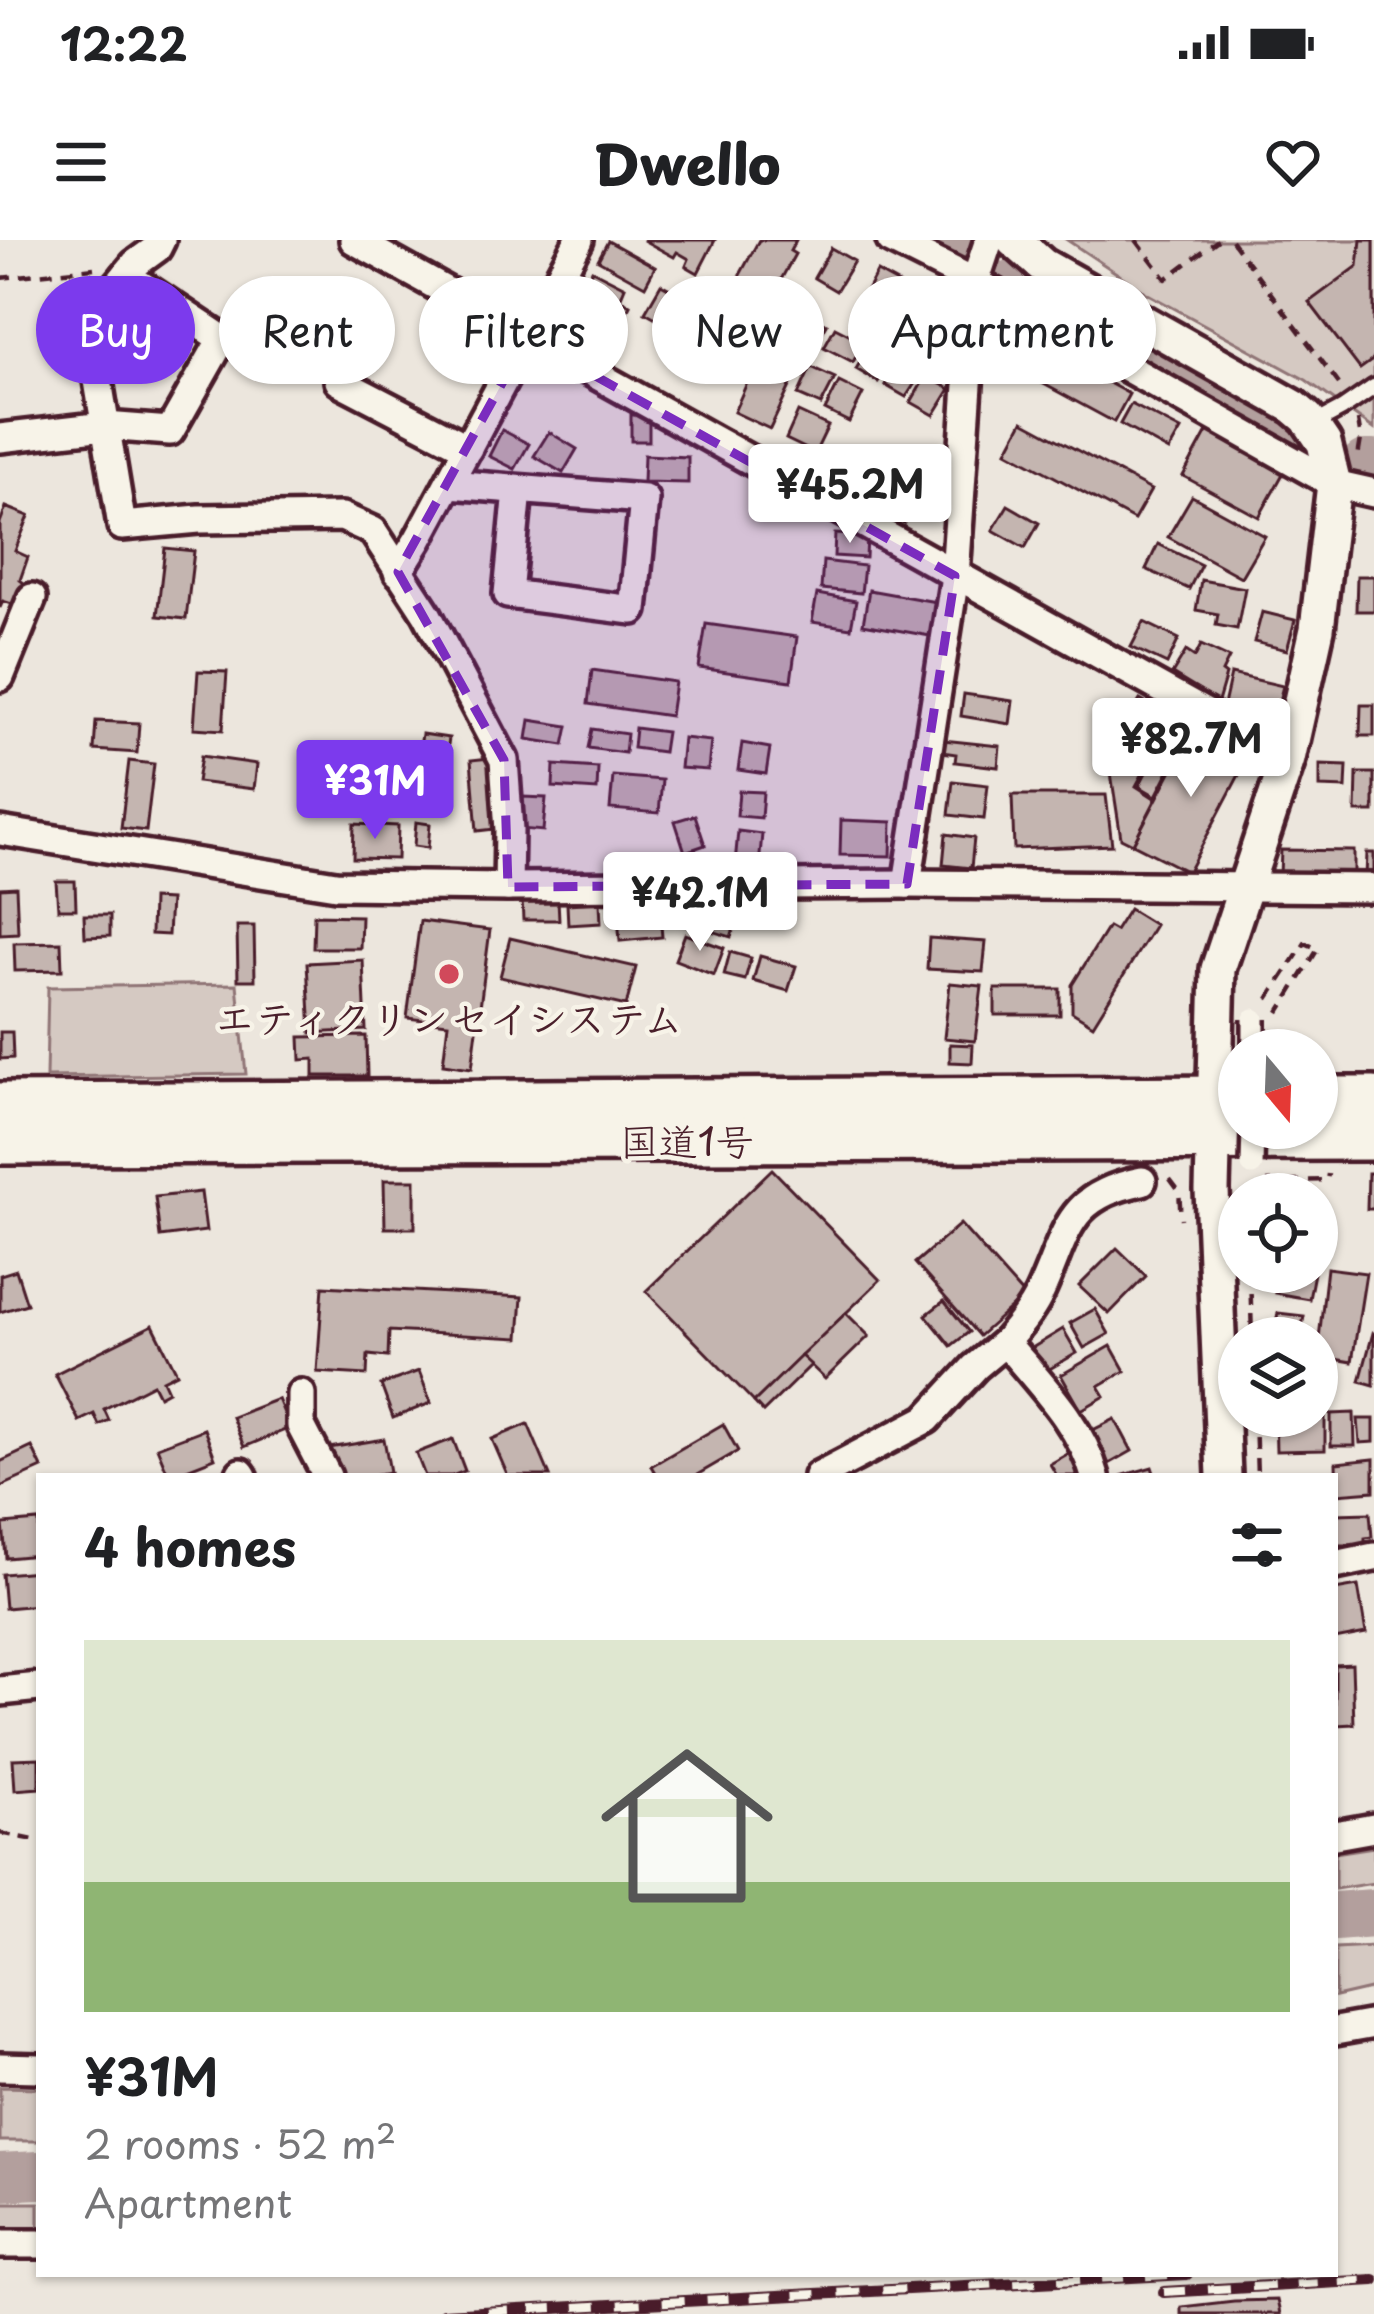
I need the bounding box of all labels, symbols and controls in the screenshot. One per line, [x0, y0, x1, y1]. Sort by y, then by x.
text: 12:22 [60, 8, 188, 76]
text: Dwello [594, 122, 780, 203]
icon: menu [48, 129, 114, 195]
icon: heart [1260, 129, 1326, 195]
chip: Buy [36, 276, 195, 384]
chip: Rent [219, 276, 395, 384]
chip: Filters [419, 276, 628, 384]
chip: New [652, 276, 824, 384]
chip: Apartment [848, 276, 1156, 384]
pin: ¥45.2M [752, 444, 948, 546]
text: ¥45.2M [775, 453, 925, 512]
pin: ¥82.7M [1093, 698, 1289, 800]
text: ¥82.7M [1119, 707, 1263, 766]
pin: ¥31M [304, 740, 446, 842]
text: ¥31M [324, 749, 426, 808]
pin: ¥42.1M [602, 852, 798, 954]
text: ¥42.1M [630, 861, 770, 920]
marker: エティクリンセイシステム [436, 961, 462, 987]
place label: エティクリンセイシステム [215, 987, 683, 1046]
north arrow [1218, 1029, 1338, 1149]
map controls [1218, 1029, 1338, 1437]
street label: 国道1号 [620, 1110, 754, 1169]
button: locate [1218, 1173, 1338, 1293]
button: layers [1218, 1317, 1338, 1437]
text: 4 homes [84, 1507, 296, 1584]
icon: filters [1224, 1512, 1290, 1578]
icon: home [579, 1718, 795, 1934]
text: ¥31M [84, 2036, 219, 2113]
text: 2 rooms · 52 m² [84, 2113, 396, 2172]
text: Apartment [84, 2172, 292, 2231]

